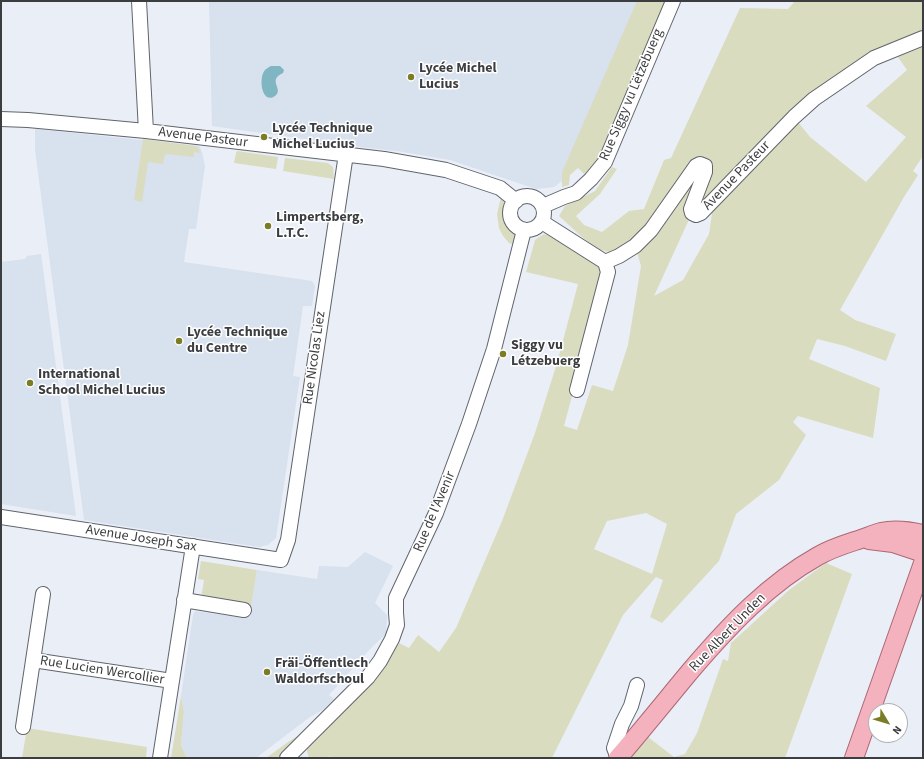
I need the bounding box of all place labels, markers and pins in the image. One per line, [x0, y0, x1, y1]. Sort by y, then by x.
place label: Lycée Michel Lucius [419, 61, 496, 94]
marker: Lycée Michel Lucius [406, 72, 416, 82]
place label: Lycée Technique Michel Lucius [272, 121, 373, 154]
marker: Lycée Technique Michel Lucius [259, 132, 269, 142]
place label: Limpertsberg, L.T.C. [276, 210, 364, 242]
marker: Limpertsberg, L.T.C. [263, 221, 273, 231]
place label: Lycée Technique du Centre [187, 325, 288, 358]
marker: Lycée Technique du Centre [174, 336, 184, 346]
place label: Siggy vu Létzebuerg [511, 338, 580, 370]
marker: Siggy vu Létzebuerg [498, 349, 508, 359]
place label: International School Michel Lucius [38, 367, 165, 400]
marker: International School Michel Lucius [25, 378, 35, 388]
place label: Fräi-Öffentlech Waldorfschoul [275, 656, 368, 688]
marker: Fräi-Öffentlech Waldorfschoul [262, 667, 272, 677]

